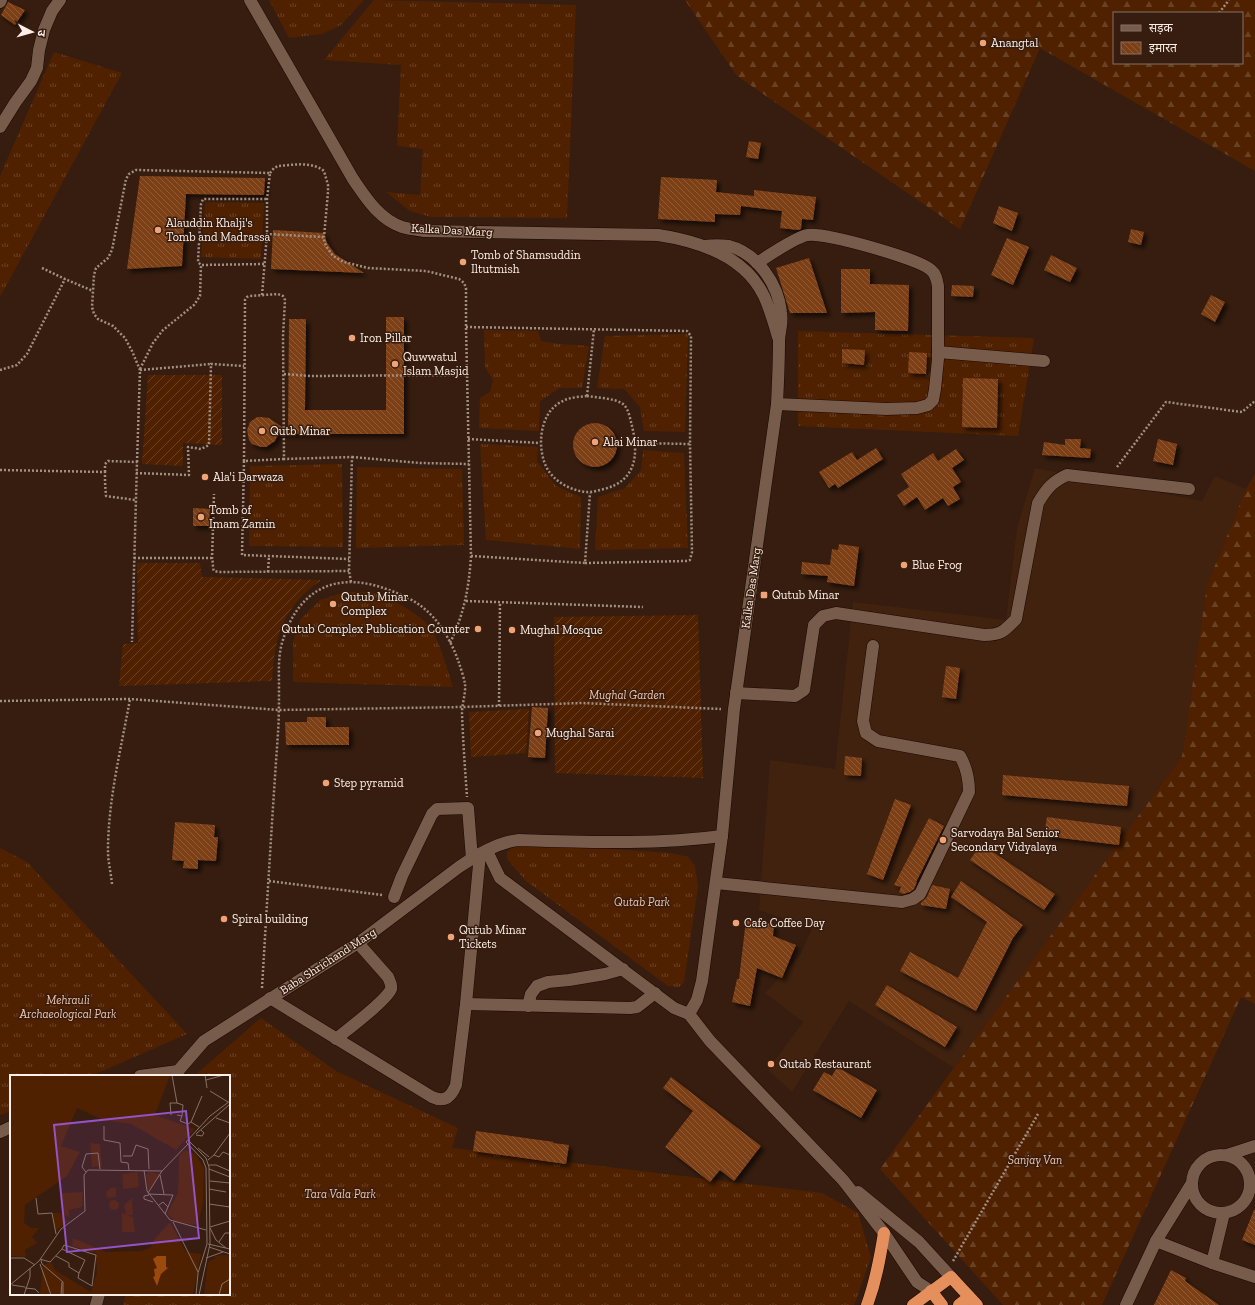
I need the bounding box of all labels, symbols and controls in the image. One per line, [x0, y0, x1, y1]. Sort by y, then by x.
north arrow [12, 12, 52, 52]
legend [1113, 12, 1243, 64]
text: सड़क [1149, 21, 1174, 35]
text: उ [35, 29, 48, 37]
place label: Anangtal [991, 36, 1038, 50]
marker: Anangtal [978, 38, 988, 48]
text: इमारत [1149, 41, 1178, 55]
place label: Alauddin Khalji's Tomb and Madrassa [166, 216, 270, 244]
street label: Kalka Das Marg [411, 221, 493, 239]
marker: Alauddin Khalji's Tomb and Madrassa [153, 225, 163, 235]
place label: Tomb of Shamsuddin Iltutmish [471, 248, 581, 276]
marker: Tomb of Shamsuddin Iltutmish [458, 257, 468, 267]
place label: Iron Pillar [360, 331, 412, 345]
marker: Iron Pillar [347, 333, 357, 343]
place label: Quwwatul Islam Masjid [403, 350, 469, 379]
marker: Quwwatul Islam Masjid [390, 359, 400, 369]
place label: Qutb Minar [270, 424, 331, 438]
marker: Qutb Minar [257, 426, 267, 436]
place label: Alai Minar [603, 435, 658, 449]
marker: Alai Minar [590, 437, 600, 447]
place label: Ala'i Darwaza [213, 470, 284, 484]
marker: Ala'i Darwaza [200, 472, 210, 482]
place label: Tomb of Imam Zamin [209, 503, 276, 531]
marker: Tomb of Imam Zamin [196, 512, 206, 522]
street label: Kalka Das Marg [738, 546, 764, 629]
place label: Blue Frog [912, 558, 962, 572]
marker: Blue Frog [899, 560, 909, 570]
place label: Qutub Minar [772, 588, 840, 602]
place label: Qutub Minar Complex [341, 590, 409, 618]
marker: Qutub Minar [759, 590, 769, 600]
marker: Qutub Minar Complex [328, 599, 338, 609]
place label: Qutub Complex Publication Counter [282, 622, 470, 636]
place label: Mughal Mosque [520, 623, 603, 637]
marker: Qutub Complex Publication Counter [473, 624, 483, 634]
marker: Mughal Mosque [507, 625, 517, 635]
park label: Mughal Garden [589, 688, 665, 702]
place label: Mughal Sarai [546, 726, 615, 740]
marker: Mughal Sarai [533, 728, 543, 738]
place label: Step pyramid [334, 776, 404, 790]
marker: Step pyramid [321, 778, 331, 788]
place label: Sarvodaya Bal Senior Secondary Vidyalaya [951, 826, 1060, 854]
marker: Sarvodaya Bal Senior Secondary Vidyalaya [938, 835, 948, 845]
park label: Qutab Park [614, 895, 671, 909]
place label: Spiral building [232, 912, 309, 926]
marker: Spiral building [219, 914, 229, 924]
place label: Cafe Coffee Day [744, 916, 826, 930]
marker: Cafe Coffee Day [731, 918, 741, 928]
place label: Qutub Minar Tickets [459, 923, 527, 951]
street label: Baba Shrichand Marg [277, 925, 379, 997]
marker: Qutub Minar Tickets [446, 932, 456, 942]
park label: Mehrauli Archaeological Park [19, 993, 117, 1021]
place label: Qutab Restaurant [779, 1057, 872, 1071]
marker: Qutab Restaurant [766, 1059, 776, 1069]
inset map [10, 1075, 230, 1295]
park label: Sanjay Van [1008, 1153, 1062, 1167]
park label: Tara Vala Park [304, 1187, 376, 1201]

